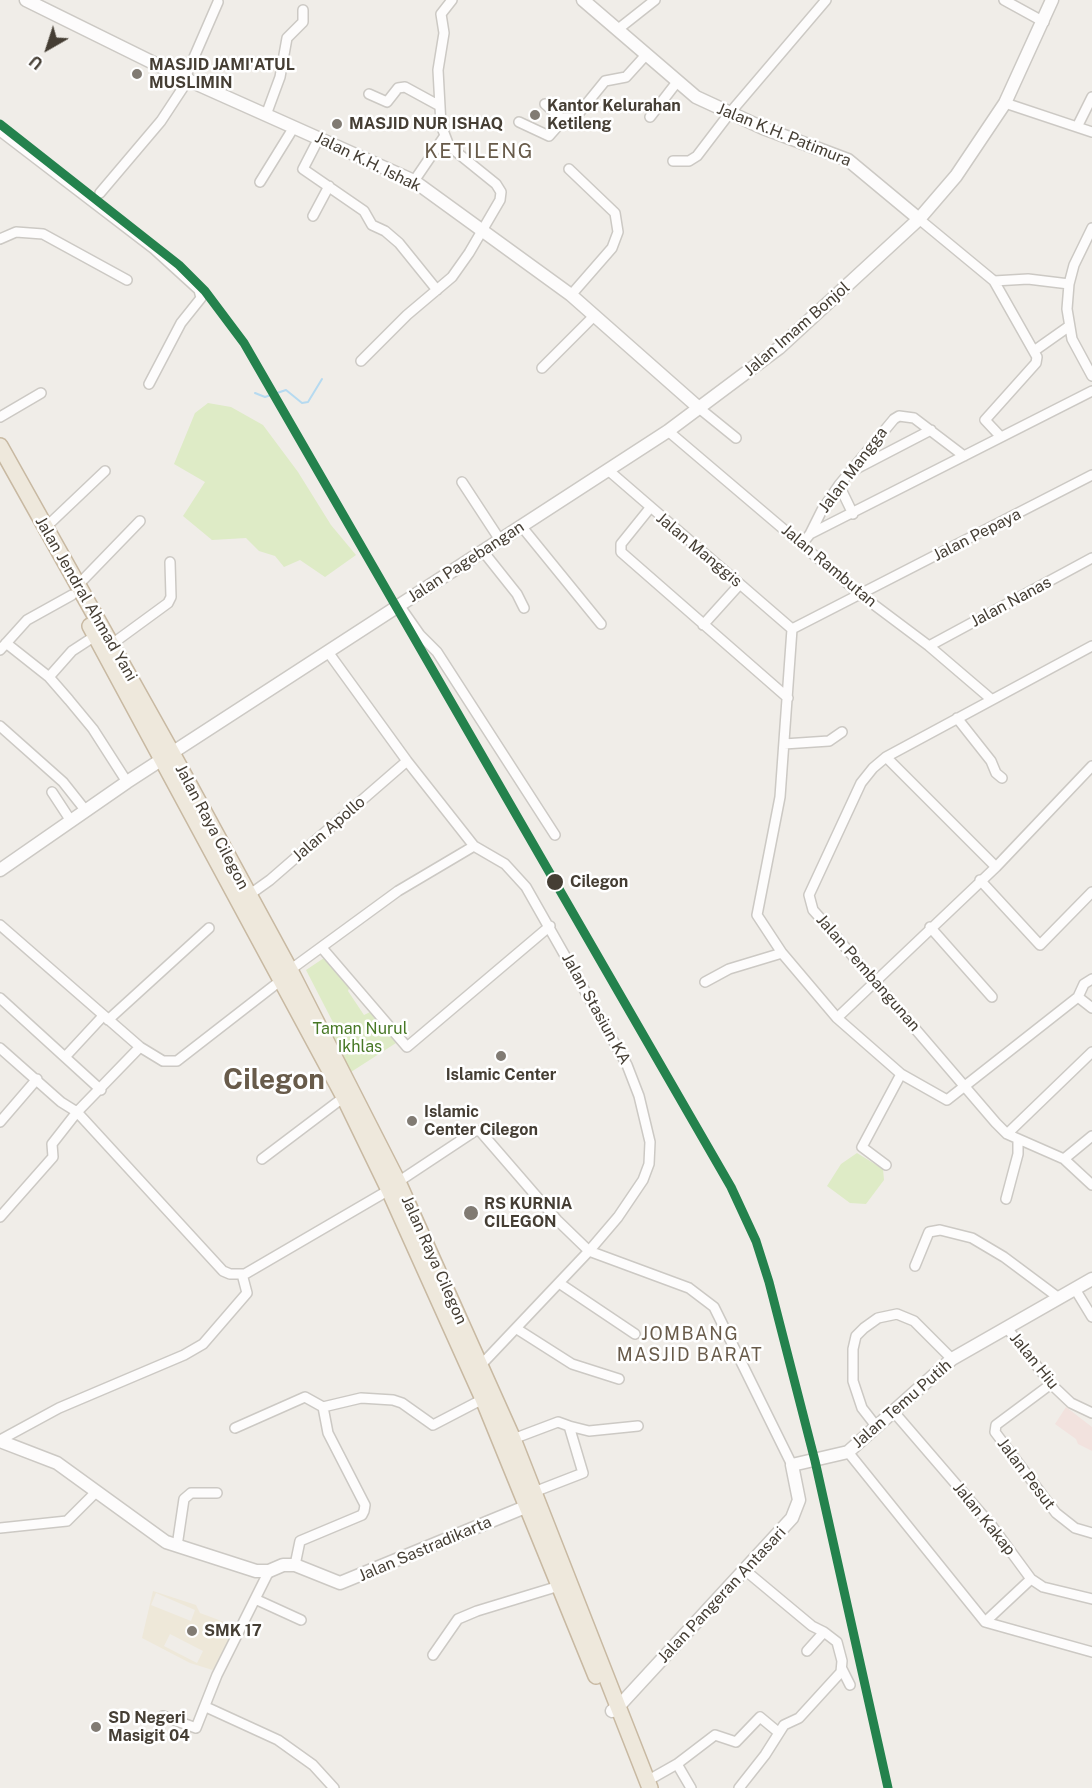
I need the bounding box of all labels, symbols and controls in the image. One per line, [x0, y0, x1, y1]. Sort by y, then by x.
north arrow [18, 18, 78, 78]
text: U [26, 51, 47, 73]
place label: MASJID JAMI'ATUL MUSLIMIN [149, 55, 295, 93]
marker: MASJID JAMI'ATUL MUSLIMIN [130, 67, 144, 81]
place label: Kantor Kelurahan Ketileng [547, 96, 681, 134]
street label: Jalan K.H. Patimura [714, 99, 854, 171]
marker: Kantor Kelurahan Ketileng [528, 108, 542, 122]
place label: MASJID NUR ISHAQ [349, 114, 503, 134]
marker: MASJID NUR ISHAQ [330, 117, 344, 131]
street label: Jalan K.H. Ishak [312, 128, 424, 196]
district label: KETILENG [424, 140, 534, 164]
street label: Jalan Imam Bonjol [740, 278, 854, 380]
street label: Jalan Mangga [815, 423, 891, 517]
street label: Jalan Pepaya [930, 505, 1024, 565]
street label: Jalan Manggis [652, 509, 746, 591]
street label: Jalan Jendral Ahmad Yani [31, 513, 141, 685]
street label: Jalan Pagebangan [404, 517, 528, 607]
street label: Jalan Rambutan [778, 521, 880, 611]
street label: Jalan Nanas [967, 573, 1055, 631]
street label: Jalan Raya Cilegon [171, 761, 253, 893]
street label: Jalan Apollo [289, 792, 369, 866]
marker: Cilegon [545, 872, 565, 892]
place label: Cilegon [570, 872, 628, 892]
street label: Jalan Pembangunan [812, 911, 924, 1035]
street label: Jalan Stasiun KA [557, 950, 635, 1068]
park label: Taman Nurul Ikhlas [312, 1019, 408, 1057]
marker: Islamic Center [494, 1049, 508, 1063]
district label: Cilegon [223, 1063, 325, 1097]
place label: Islamic Center [446, 1065, 556, 1085]
place label: Islamic Center Cilegon [424, 1102, 538, 1140]
marker: Islamic Center Cilegon [405, 1114, 419, 1128]
street label: Jalan Raya Cilegon [397, 1193, 471, 1327]
place label: RS KURNIA CILEGON [484, 1194, 572, 1232]
marker: RS KURNIA CILEGON [462, 1204, 480, 1222]
district label: JOMBANG MASJID BARAT [617, 1323, 763, 1366]
street label: Jalan Hiu [1005, 1329, 1063, 1393]
street label: Jalan Temu Putih [848, 1356, 956, 1452]
street label: Jalan Pesut [993, 1434, 1059, 1514]
street label: Jalan Kakap [949, 1479, 1019, 1559]
street label: Jalan Sastradikarta [356, 1512, 494, 1586]
street label: Jalan Pangeran Antasari [654, 1523, 790, 1667]
place label: SMK 17 [204, 1621, 262, 1641]
marker: SMK 17 [185, 1624, 199, 1638]
place label: SD Negeri Masigit 04 [108, 1708, 190, 1746]
marker: SD Negeri Masigit 04 [89, 1720, 103, 1734]

